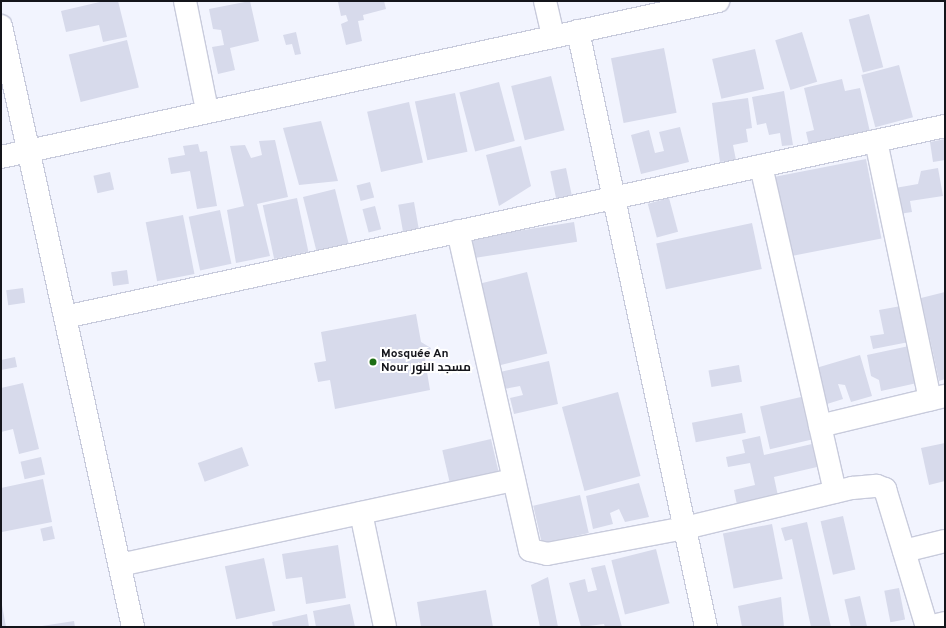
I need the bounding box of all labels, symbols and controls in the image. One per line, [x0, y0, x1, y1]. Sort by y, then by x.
place label: Mosquée An Nour مسجد النور [381, 348, 471, 376]
marker: Mosquée An Nour مسجد النور [368, 357, 378, 367]

